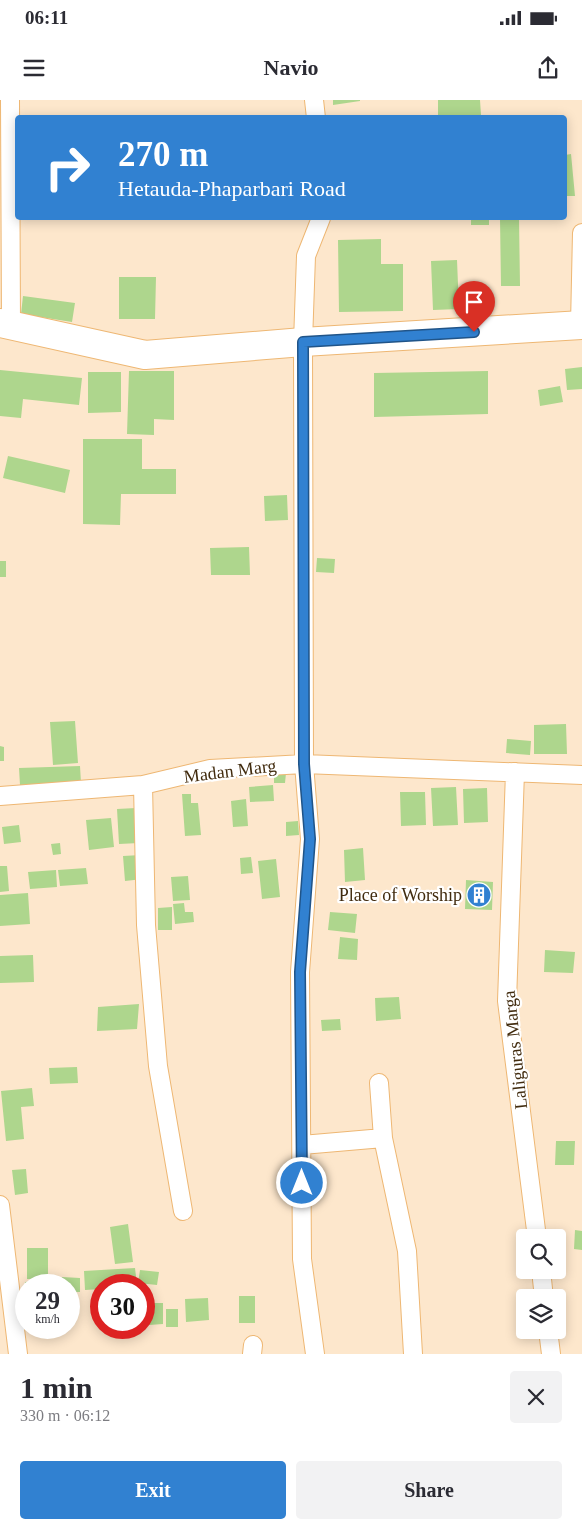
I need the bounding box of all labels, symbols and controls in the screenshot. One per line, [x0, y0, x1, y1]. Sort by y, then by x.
text: 06:11 [25, 7, 68, 28]
icon: menu [20, 54, 48, 82]
icon: share [534, 54, 562, 82]
text: Navio [264, 55, 319, 80]
icon: right [35, 135, 100, 200]
text: 270 m [118, 135, 208, 174]
text: Hetauda-Phaparbari Road [118, 176, 346, 201]
pin [453, 281, 495, 332]
icon: arrive [460, 288, 488, 316]
street label: Madan Marg [183, 755, 277, 787]
building icon: Place of Worship [466, 882, 492, 908]
place label: Place of Worship [339, 885, 462, 905]
street label: Laliguras Marga [499, 990, 531, 1110]
position arrow [275, 1156, 327, 1208]
map controls [516, 1229, 566, 1339]
button: search [516, 1229, 566, 1279]
speed limit sign: 30 [90, 1274, 155, 1339]
text: 29 [35, 1287, 60, 1314]
button: layers [516, 1289, 566, 1339]
text: km/h [35, 1312, 60, 1326]
text: 1 min [20, 1371, 93, 1404]
button: close [510, 1371, 562, 1423]
text: 330 m · 06:12 [20, 1407, 110, 1424]
button: Exit [20, 1461, 286, 1519]
button: Share [296, 1461, 562, 1519]

